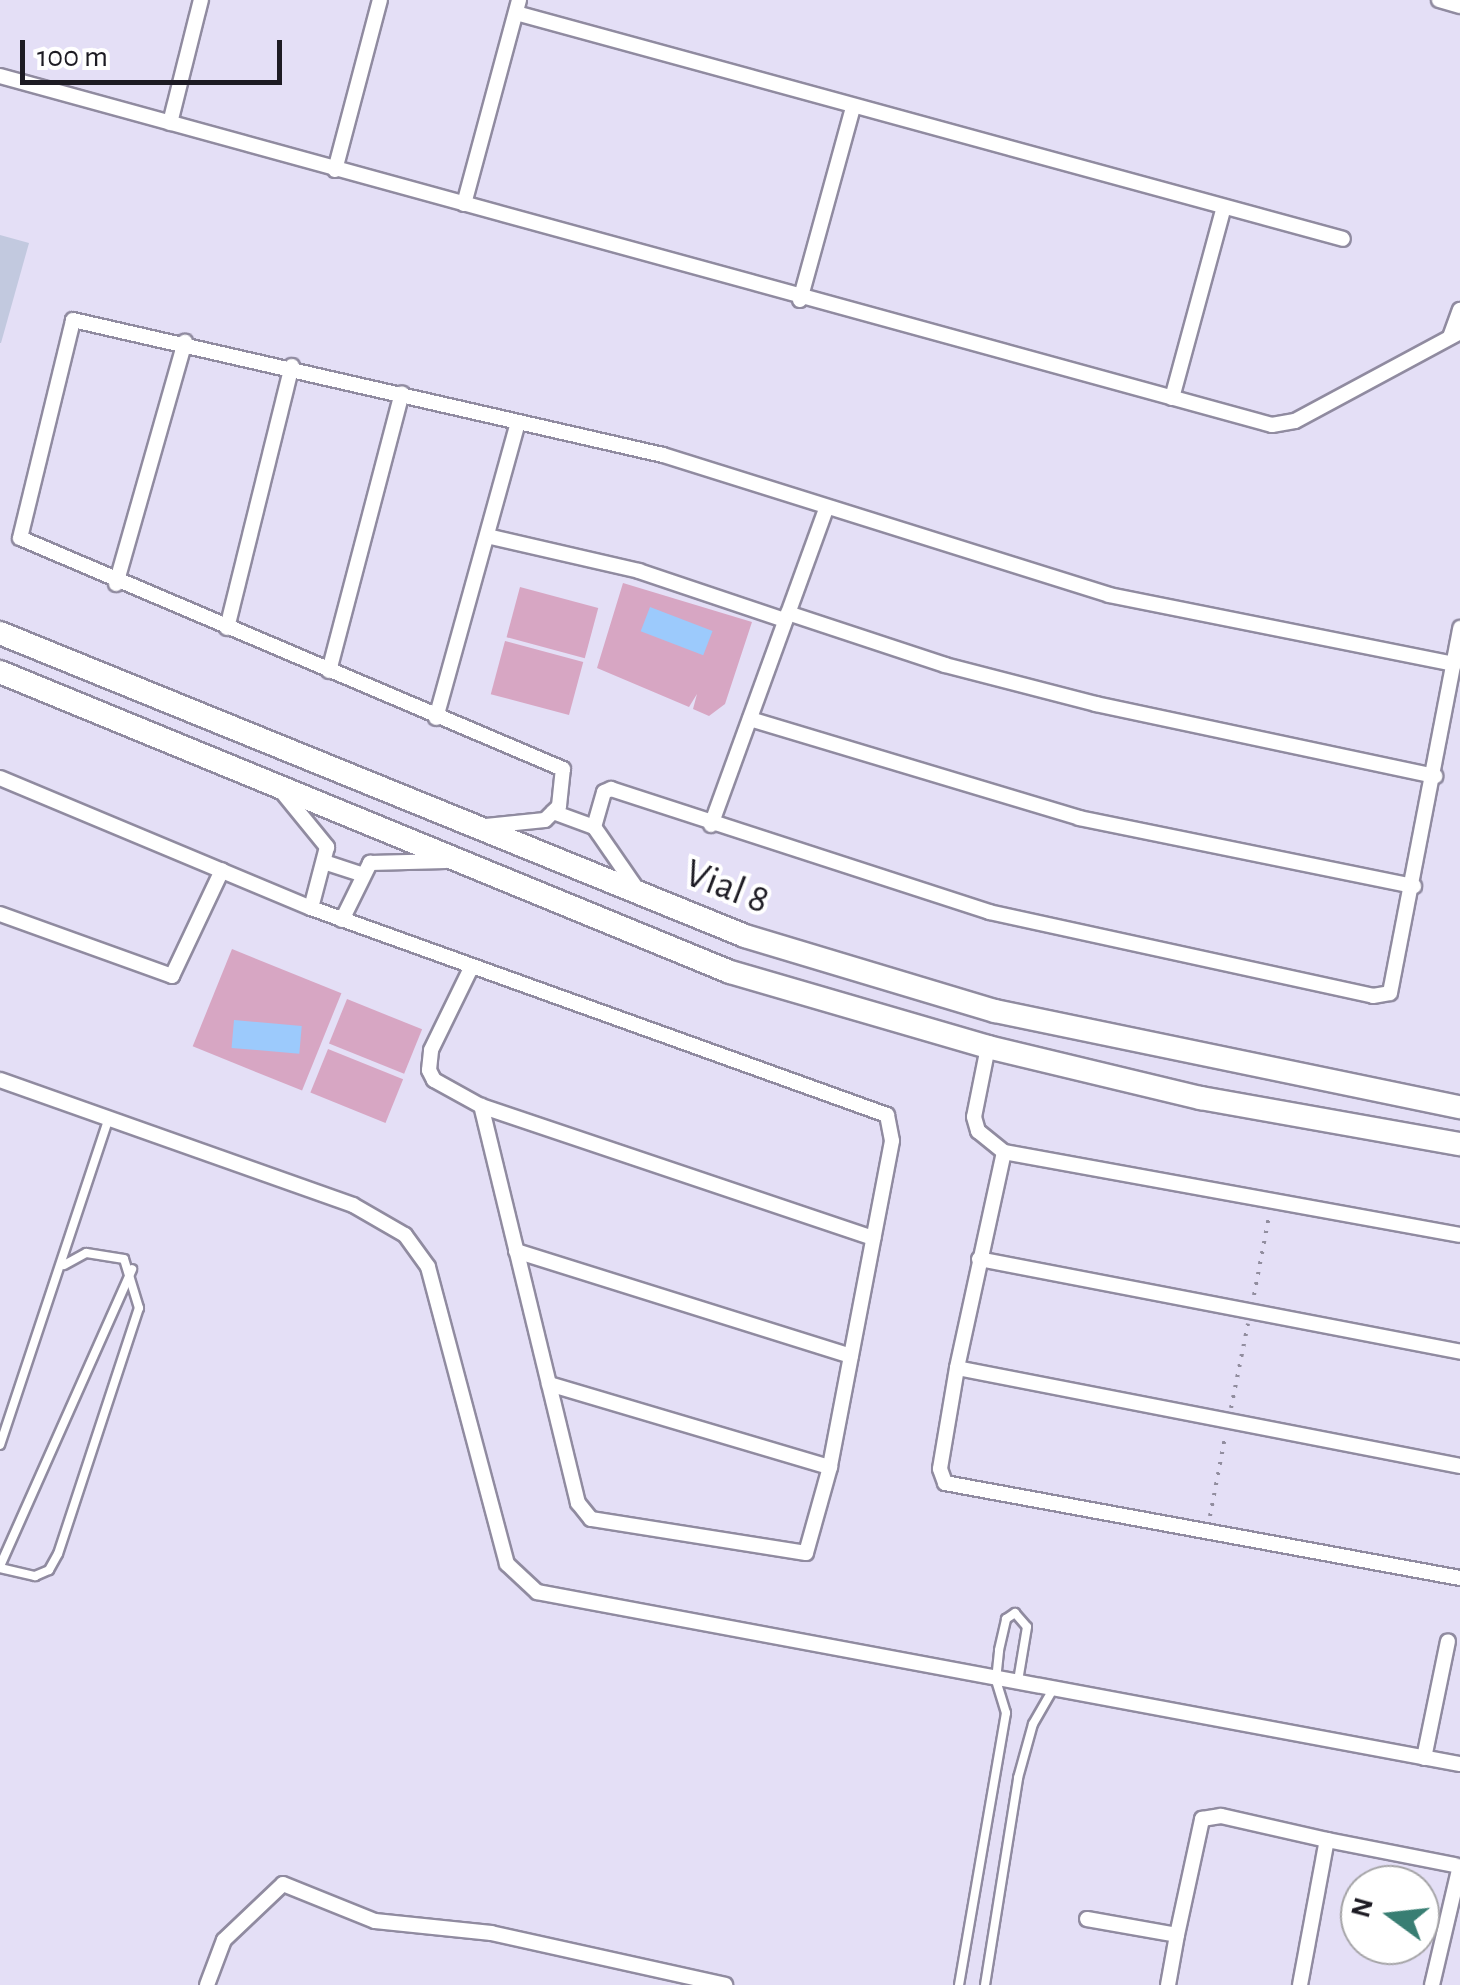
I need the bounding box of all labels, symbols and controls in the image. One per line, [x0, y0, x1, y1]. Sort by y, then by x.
scale bar [25, 20, 288, 82]
text: 100 m [37, 42, 108, 72]
street label: Vial 8 [678, 849, 776, 925]
north arrow [1340, 1865, 1440, 1965]
text: N [1347, 1895, 1379, 1921]

